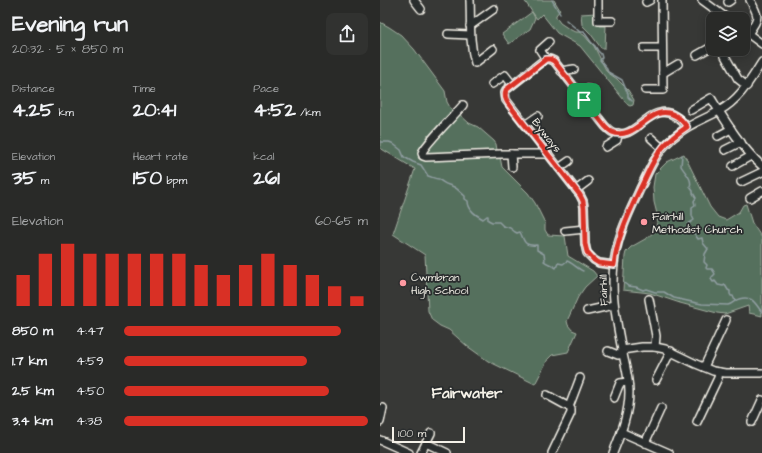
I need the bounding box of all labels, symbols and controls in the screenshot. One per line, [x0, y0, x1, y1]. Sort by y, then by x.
text: Evening run [12, 9, 128, 40]
map controls [706, 12, 750, 56]
button: layers [706, 12, 750, 56]
button: share [326, 13, 368, 55]
text: 20:32 · 5 × 850 m [12, 40, 123, 58]
text: Distance [12, 81, 55, 96]
text: Time [133, 81, 156, 96]
text: Pace [253, 81, 279, 96]
pin [567, 83, 601, 117]
icon: arrive [573, 89, 595, 111]
text: 4.25 [12, 96, 54, 124]
text: 20:41 [133, 96, 176, 124]
text: 4:52 [253, 96, 296, 124]
text: km [54, 105, 74, 120]
text: /km [296, 105, 321, 120]
street label: Byways [528, 115, 565, 157]
text: Elevation [12, 149, 55, 164]
text: Heart rate [133, 149, 188, 164]
text: kcal [253, 149, 274, 164]
text: 35 [12, 164, 36, 192]
text: 150 [133, 164, 162, 192]
text: 261 [253, 164, 280, 192]
text: m [36, 173, 49, 188]
text: bpm [162, 173, 187, 188]
place label: Fairhill Methodist Church [652, 209, 743, 237]
text: Elevation [12, 212, 63, 230]
text: 60–65 m [315, 212, 368, 230]
marker: Fairhill Methodist Church [639, 217, 649, 227]
place label: Cwmbran High School [411, 270, 469, 299]
street label: Fairhill [596, 274, 611, 306]
marker: Cwmbran High School [398, 278, 408, 288]
text: 850 m [12, 322, 53, 340]
text: 4:47 [76, 322, 104, 340]
text: 1.7 km [12, 352, 47, 370]
text: 4:59 [76, 352, 104, 370]
text: 2.5 km [12, 382, 54, 400]
text: 4:50 [76, 382, 104, 400]
district label: Fairwater [432, 383, 503, 404]
text: 3.4 km [12, 412, 53, 430]
text: 4:38 [76, 412, 102, 430]
scale bar [392, 425, 465, 444]
text: 100 m [398, 426, 426, 441]

